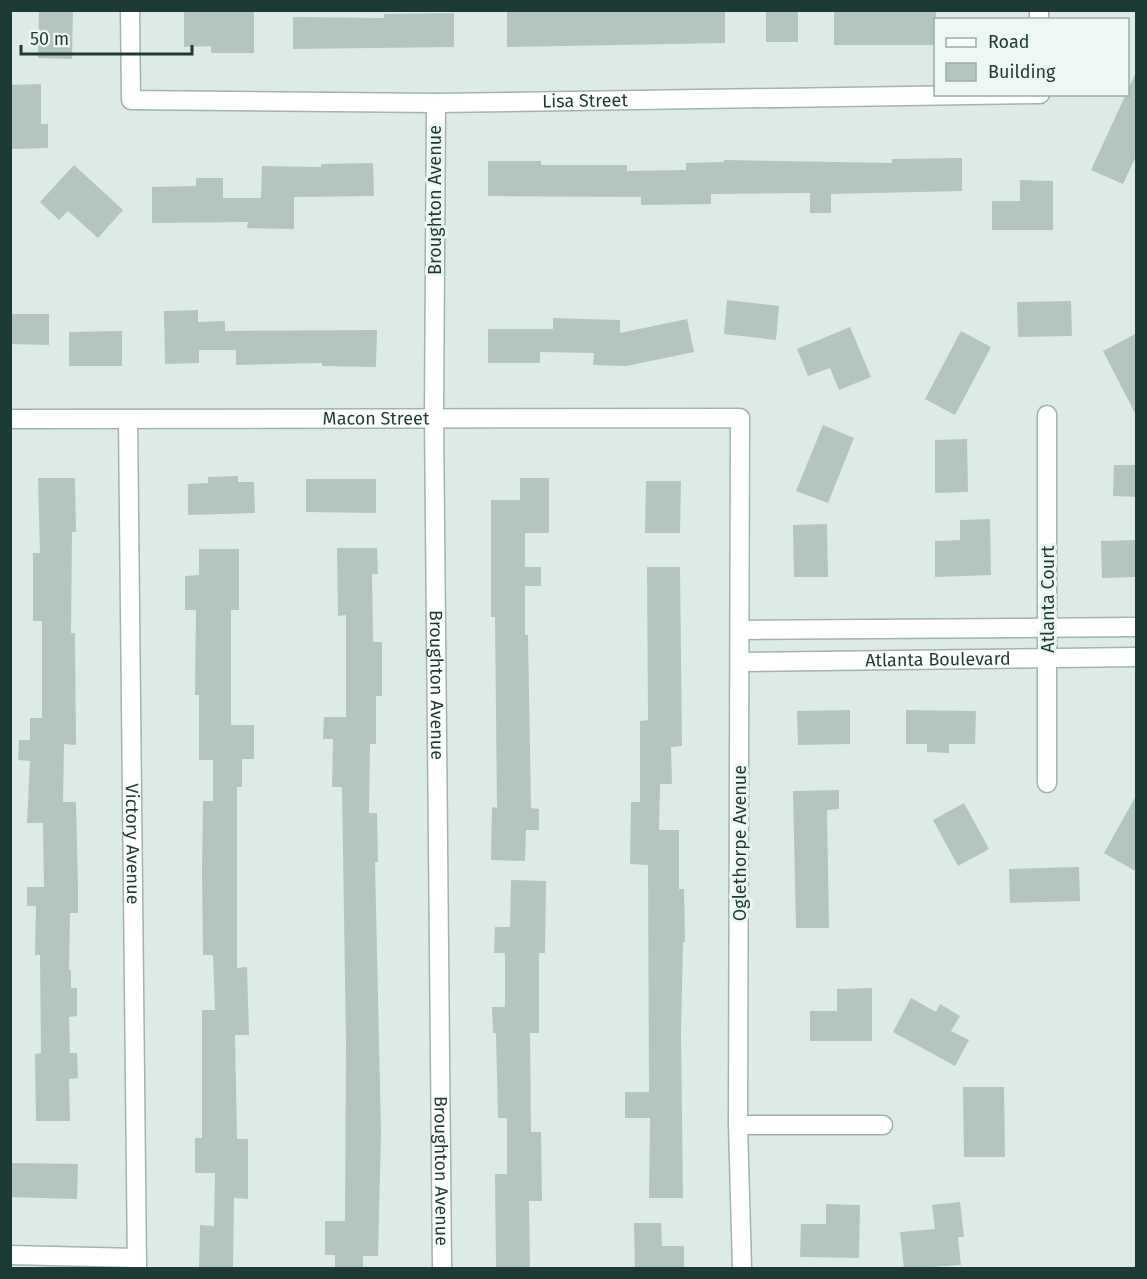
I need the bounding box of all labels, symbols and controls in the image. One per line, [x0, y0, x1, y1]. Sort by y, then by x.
scale bar [21, 18, 192, 56]
legend [934, 18, 1129, 96]
text: 50 m [30, 28, 69, 50]
text: Road [988, 31, 1030, 53]
text: Building [988, 61, 1056, 83]
street label: Lisa Street [542, 89, 628, 112]
street label: Broughton Avenue [424, 125, 446, 275]
street label: Macon Street [323, 407, 430, 430]
street label: Atlanta Court [1037, 545, 1059, 653]
street label: Broughton Avenue [425, 610, 448, 760]
street label: Atlanta Boulevard [865, 648, 1011, 671]
street label: Oglethorpe Avenue [729, 765, 751, 921]
street label: Victory Avenue [121, 783, 144, 905]
street label: Broughton Avenue [429, 1096, 453, 1246]

